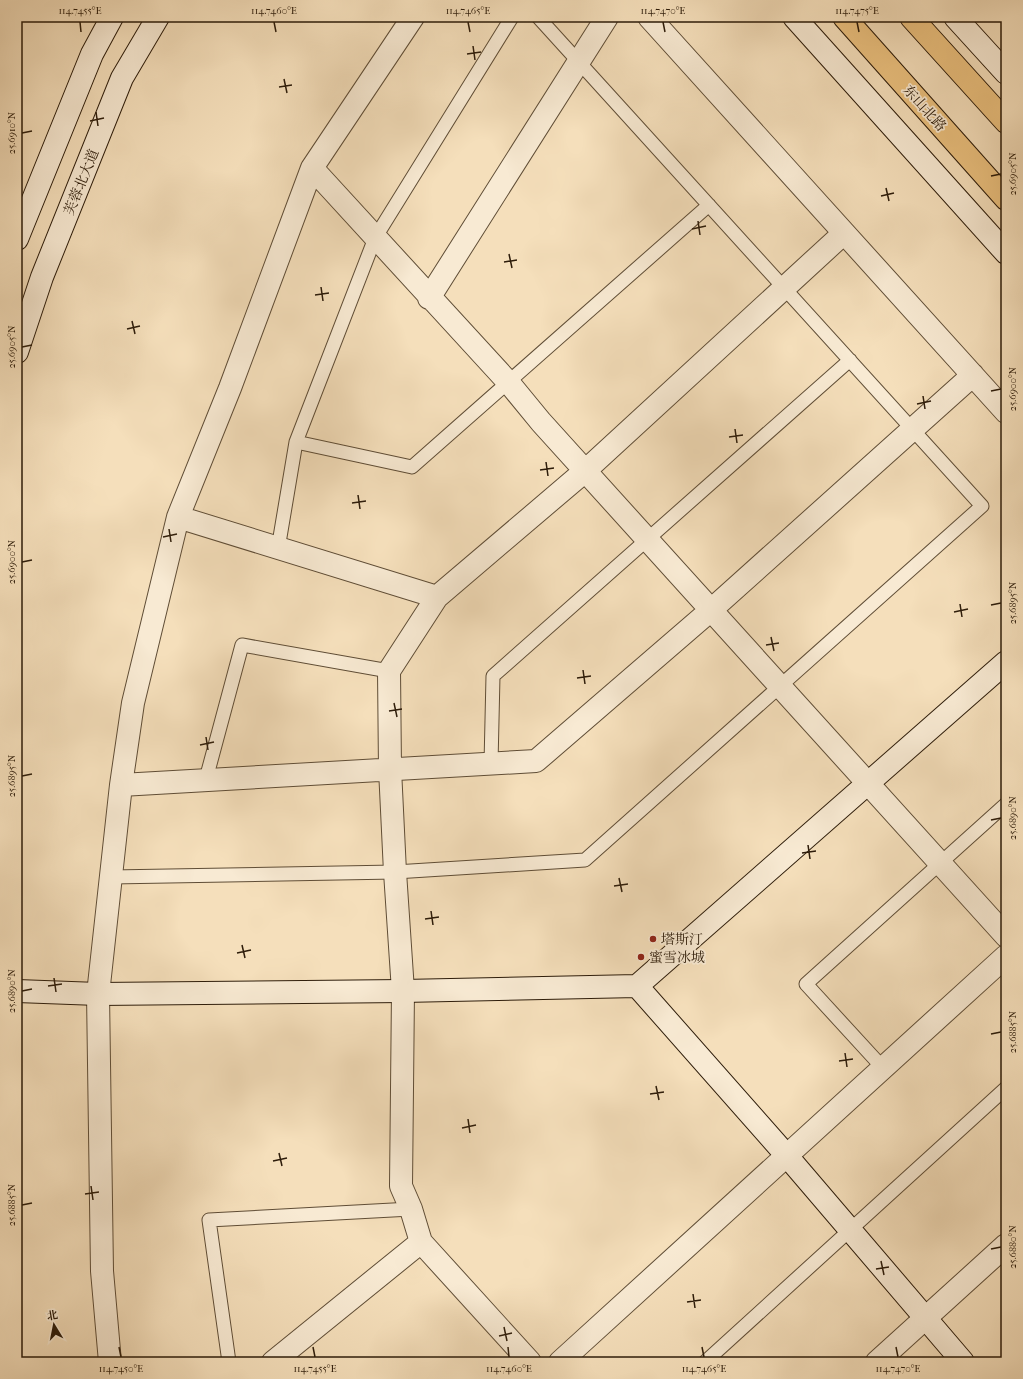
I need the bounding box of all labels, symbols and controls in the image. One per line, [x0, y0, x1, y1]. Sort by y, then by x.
text: 114.7455°E [58, 5, 102, 17]
text: 114.7460°E [251, 5, 297, 17]
text: 114.7465°E [446, 5, 490, 17]
text: 114.7470°E [641, 5, 685, 17]
text: 114.7475°E [835, 5, 879, 17]
street label: 东山北路 [900, 82, 950, 135]
text: 25.6910°N [6, 111, 18, 154]
street label: 芙蓉北大道 [60, 147, 102, 218]
text: 25.6905°N [1007, 152, 1019, 196]
text: 25.6905°N [6, 325, 18, 369]
text: 25.6900°N [1007, 366, 1019, 411]
text: 25.6900°N [6, 539, 18, 584]
text: 25.6895°N [1007, 581, 1019, 624]
text: 25.6895°N [6, 754, 18, 797]
text: 25.6890°N [1007, 796, 1019, 840]
place label: 塔斯汀 [661, 931, 703, 948]
marker: 塔斯汀 [648, 934, 658, 944]
place label: 蜜雪冰城 [649, 949, 705, 966]
marker: 蜜雪冰城 [636, 952, 646, 962]
text: 25.6890°N [6, 969, 18, 1013]
text: 25.6885°N [1007, 1010, 1019, 1053]
text: 25.6885°N [6, 1183, 18, 1226]
text: 25.6880°N [1007, 1225, 1019, 1269]
north arrow [34, 1305, 74, 1345]
text: 北 [46, 1308, 59, 1323]
text: 114.7450°E [99, 1363, 143, 1375]
text: 114.7455°E [293, 1363, 337, 1375]
text: 114.7460°E [486, 1363, 532, 1375]
text: 114.7465°E [682, 1363, 726, 1375]
text: 114.7470°E [876, 1363, 920, 1375]

